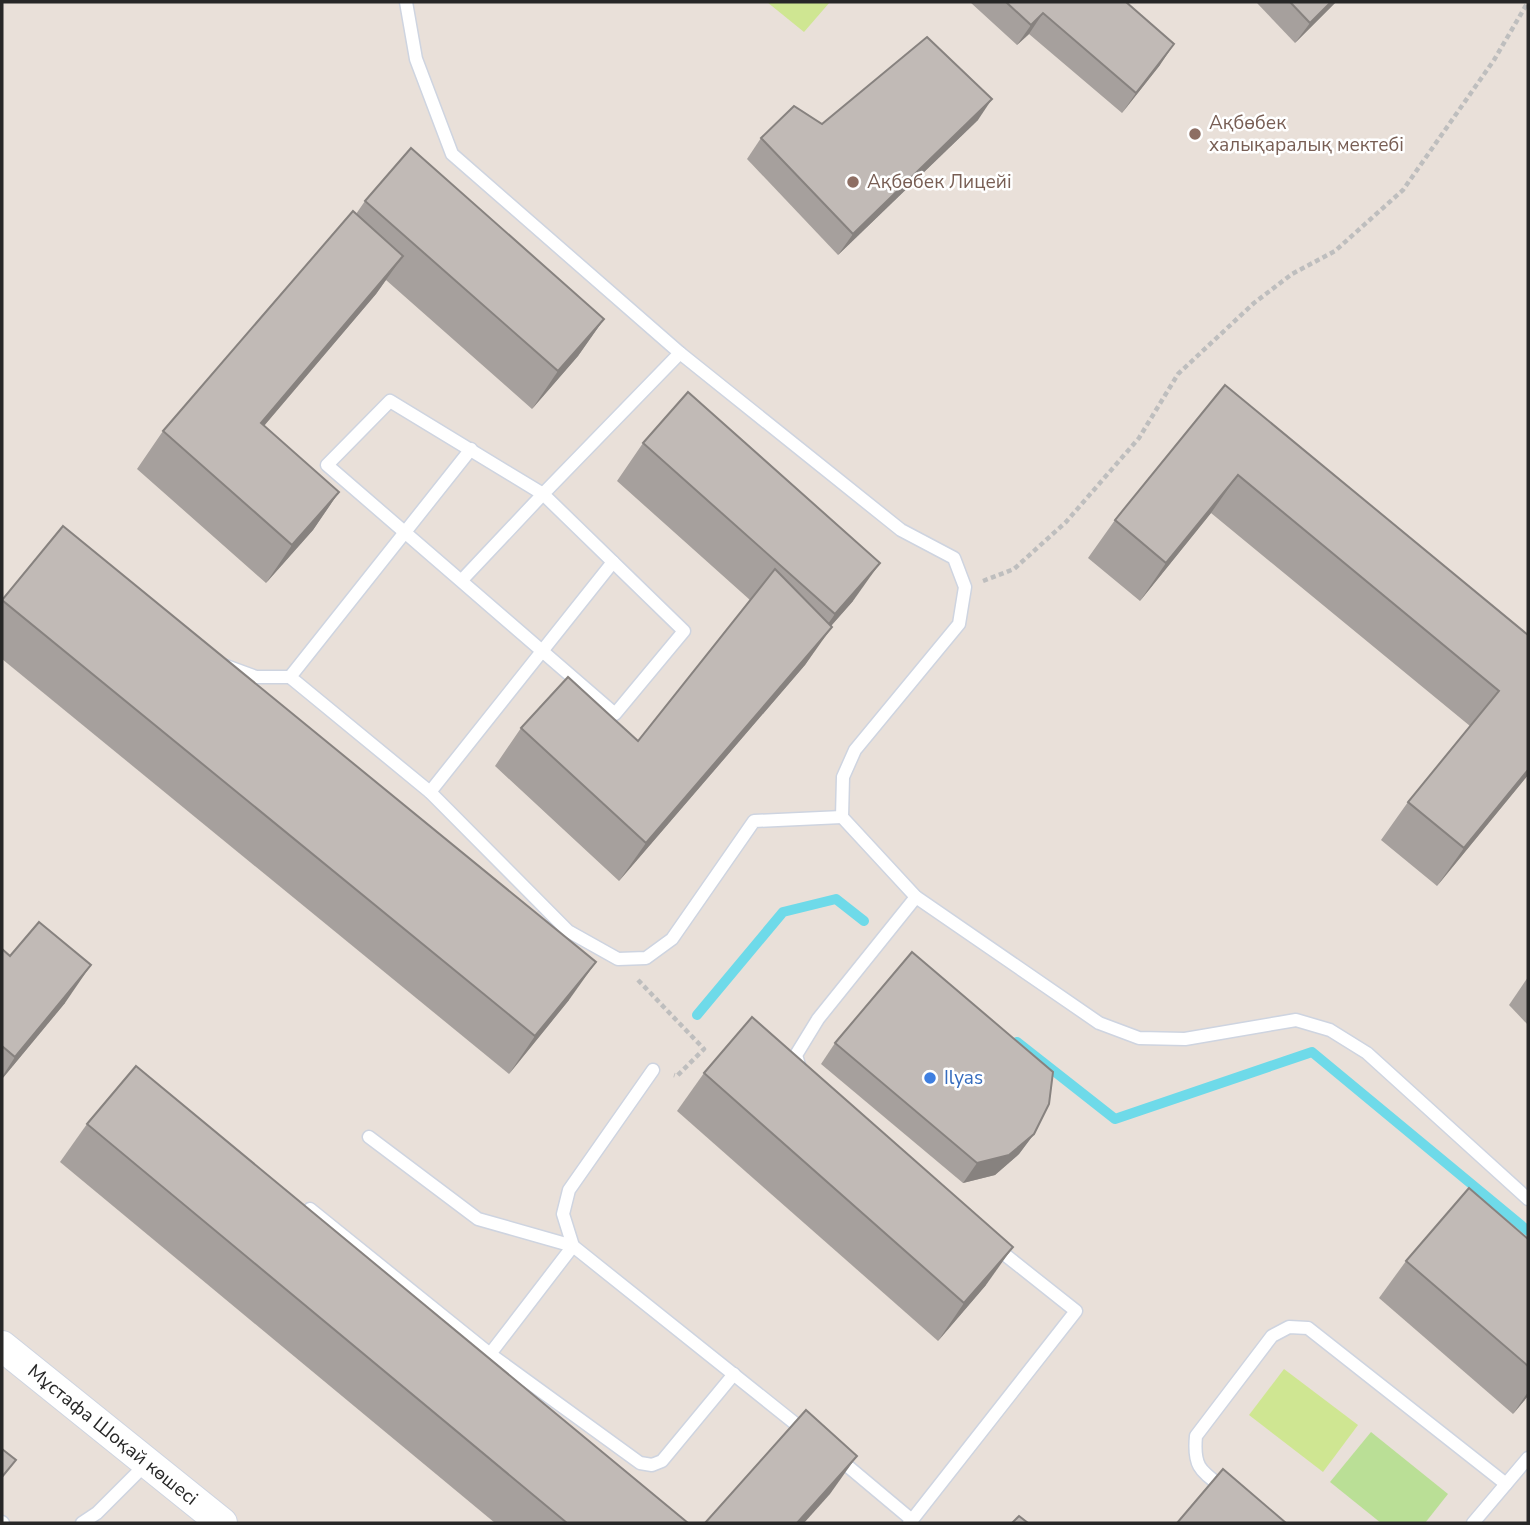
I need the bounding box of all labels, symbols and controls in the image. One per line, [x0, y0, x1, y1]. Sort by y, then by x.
place label: Ақбөбек халықаралық мектебі [1209, 110, 1404, 158]
marker: Ақбөбек халықаралық мектебі [1187, 126, 1203, 142]
place label: Ақбөбек Лицейі [867, 169, 1012, 195]
marker: Ақбөбек Лицейі [845, 174, 861, 190]
place label: Ilyas [944, 1065, 983, 1091]
marker: Ilyas [922, 1070, 938, 1086]
street label: Мұстафа Шоқай көшесі [22, 1359, 203, 1511]

